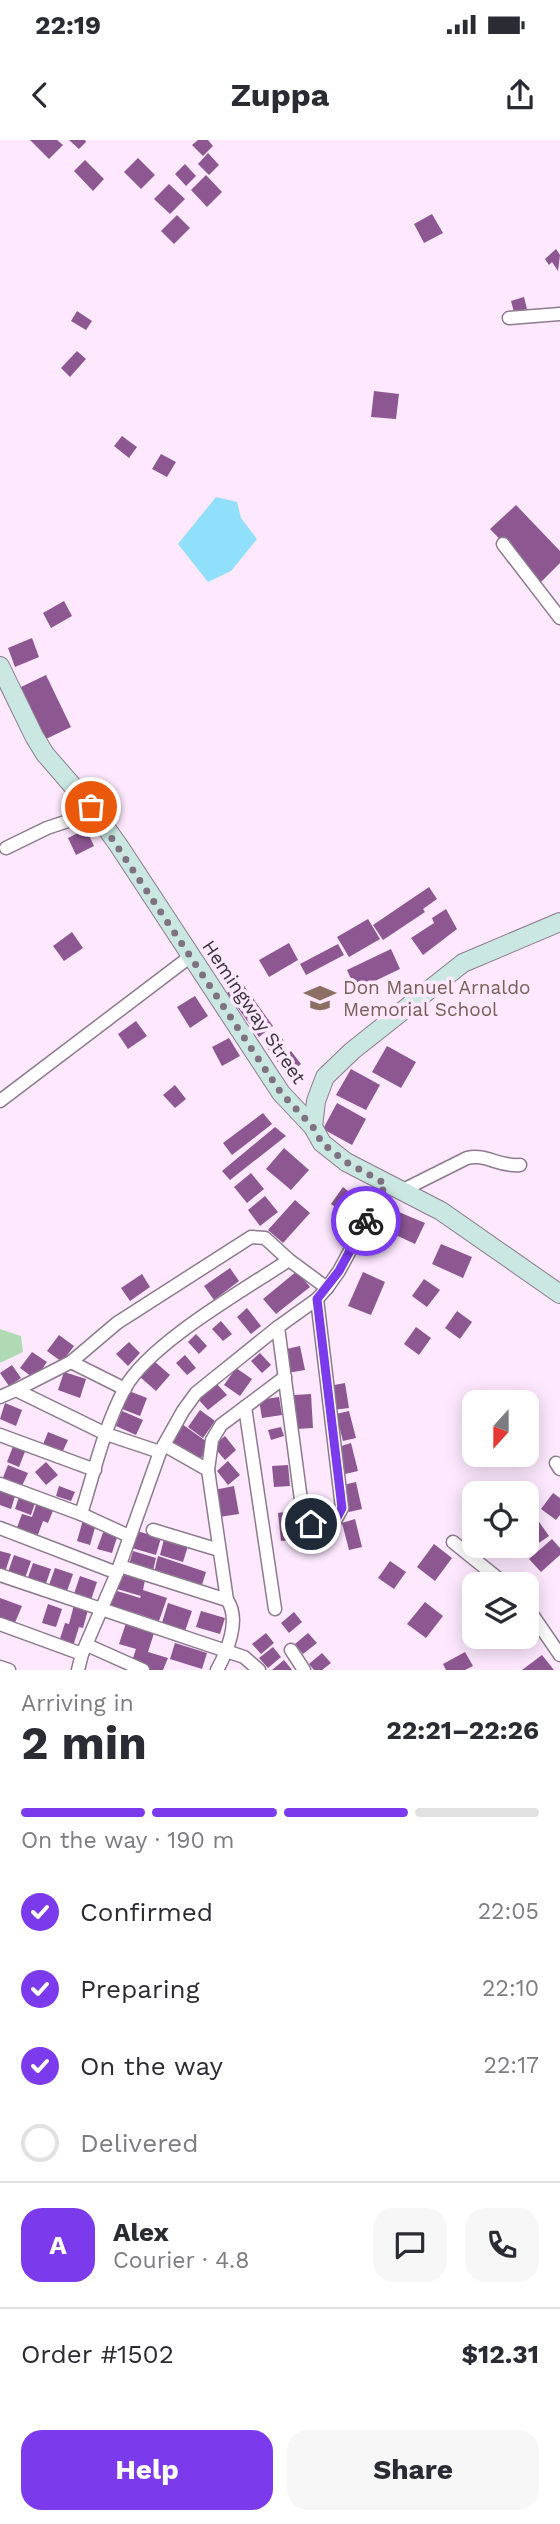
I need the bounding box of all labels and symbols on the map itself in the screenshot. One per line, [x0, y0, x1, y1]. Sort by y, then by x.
pin [61, 777, 121, 837]
street label: Hemingway Street [197, 936, 311, 1088]
place label: Don Manuel Arnaldo Memorial School [343, 976, 530, 1021]
school or university icon: Don Manuel Arnaldo Memorial School [303, 981, 337, 1015]
courier [331, 1186, 401, 1256]
north arrow [462, 1390, 539, 1466]
pin [281, 1494, 341, 1554]

